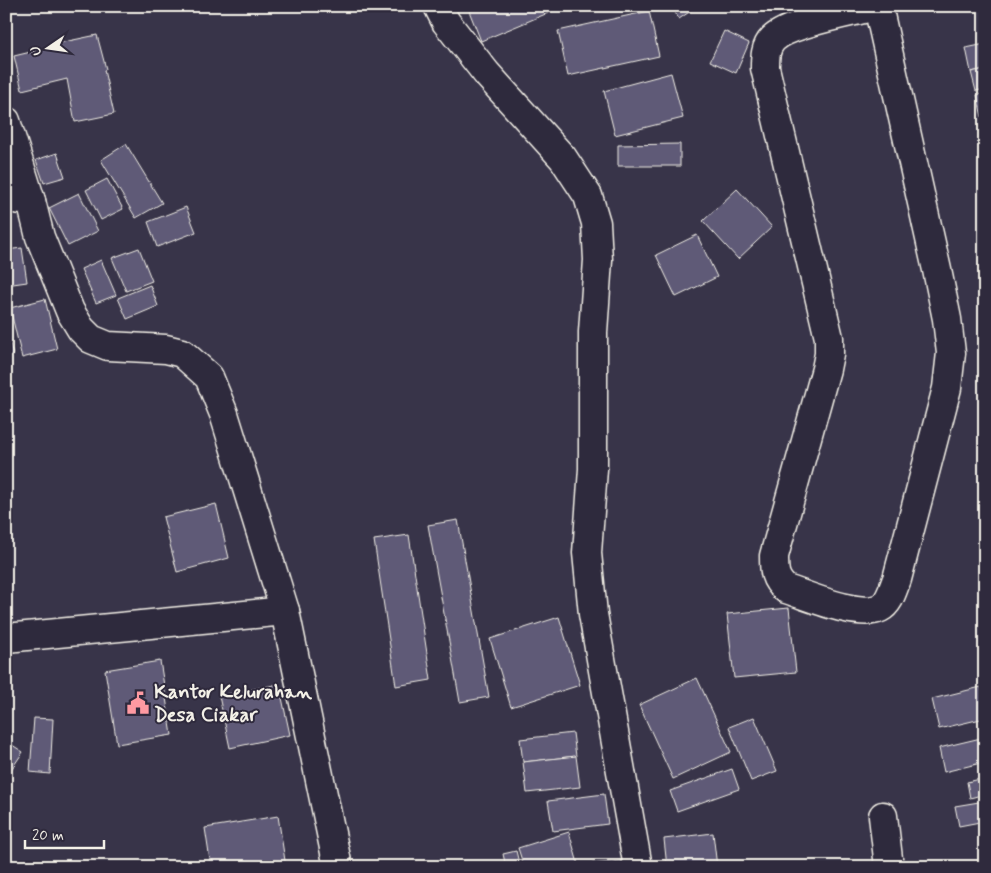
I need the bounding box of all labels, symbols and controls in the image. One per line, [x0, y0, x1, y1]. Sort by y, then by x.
north arrow [22, 22, 72, 72]
text: U [27, 44, 46, 57]
place label: Kantor Kelurahan Desa Ciakar [154, 679, 312, 729]
public building icon: Kantor Kelurahan Desa Ciakar [125, 690, 151, 716]
scale bar [25, 818, 104, 850]
text: 20 m [32, 826, 64, 846]

